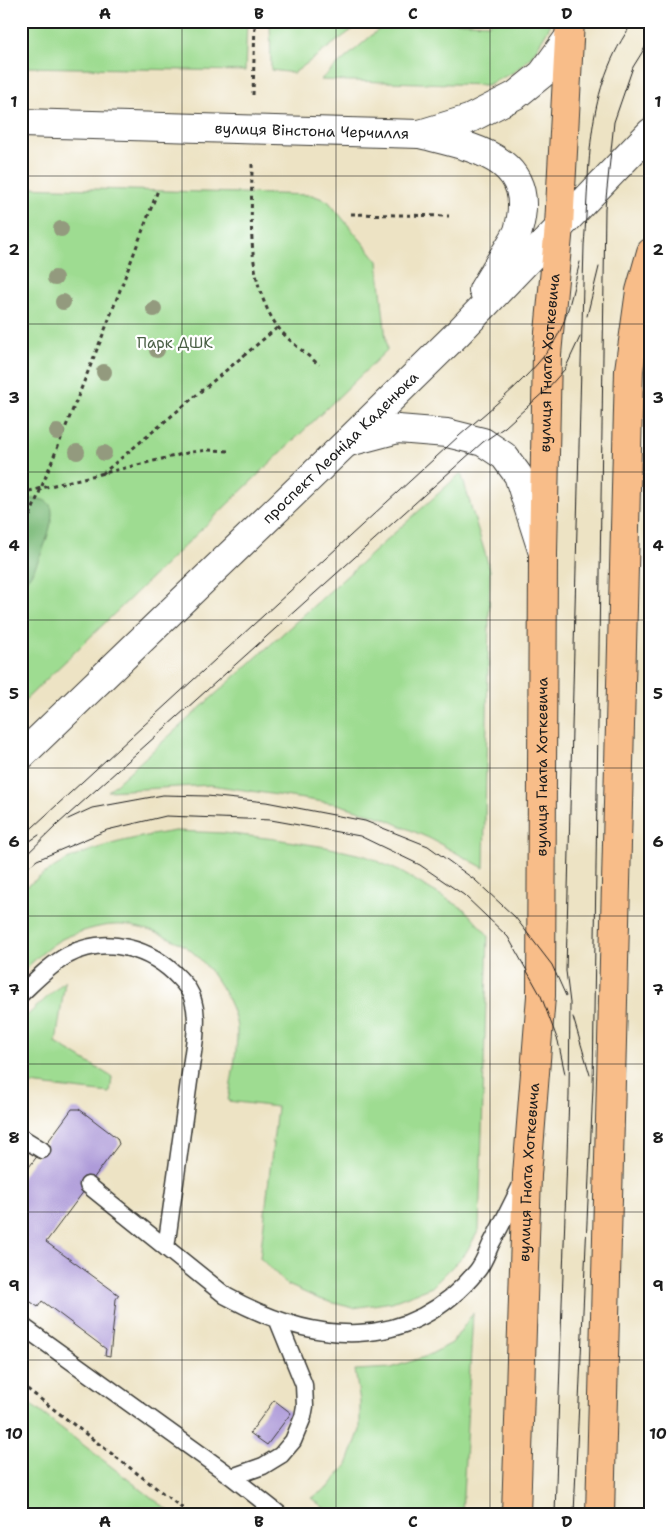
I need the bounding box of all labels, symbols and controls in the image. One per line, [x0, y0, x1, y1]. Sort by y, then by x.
text: A [99, 3, 111, 24]
text: B [254, 3, 264, 24]
text: C [408, 3, 418, 24]
text: D [561, 3, 573, 24]
text: 1 [10, 91, 18, 112]
text: 1 [654, 91, 662, 112]
street label: вулиця Вінстона Черчилля [214, 118, 409, 144]
text: 2 [8, 239, 20, 260]
text: 2 [652, 239, 664, 260]
street label: вулиця Гната Хоткевича [535, 272, 565, 453]
park label: Парк ДШК [137, 333, 213, 353]
street label: проспект Леоніда Каденюка [258, 367, 423, 528]
text: 3 [8, 387, 20, 408]
text: 3 [652, 387, 664, 408]
text: 4 [8, 535, 20, 556]
text: 4 [652, 535, 664, 556]
street label: вулиця Гната Хоткевича [532, 676, 552, 856]
text: 5 [9, 683, 19, 704]
text: 5 [653, 683, 663, 704]
text: 6 [8, 831, 20, 852]
text: 6 [652, 831, 664, 852]
text: 7 [8, 979, 20, 1000]
text: 7 [652, 979, 664, 1000]
street label: вулиця Гната Хоткевича [514, 1081, 544, 1262]
text: 8 [8, 1127, 20, 1148]
text: 8 [652, 1127, 664, 1148]
text: 9 [8, 1275, 20, 1296]
text: 9 [652, 1275, 664, 1296]
text: 10 [5, 1423, 23, 1444]
text: 10 [649, 1423, 667, 1444]
text: A [99, 1511, 111, 1532]
text: B [254, 1511, 264, 1532]
text: C [408, 1511, 418, 1532]
text: D [561, 1511, 573, 1532]

